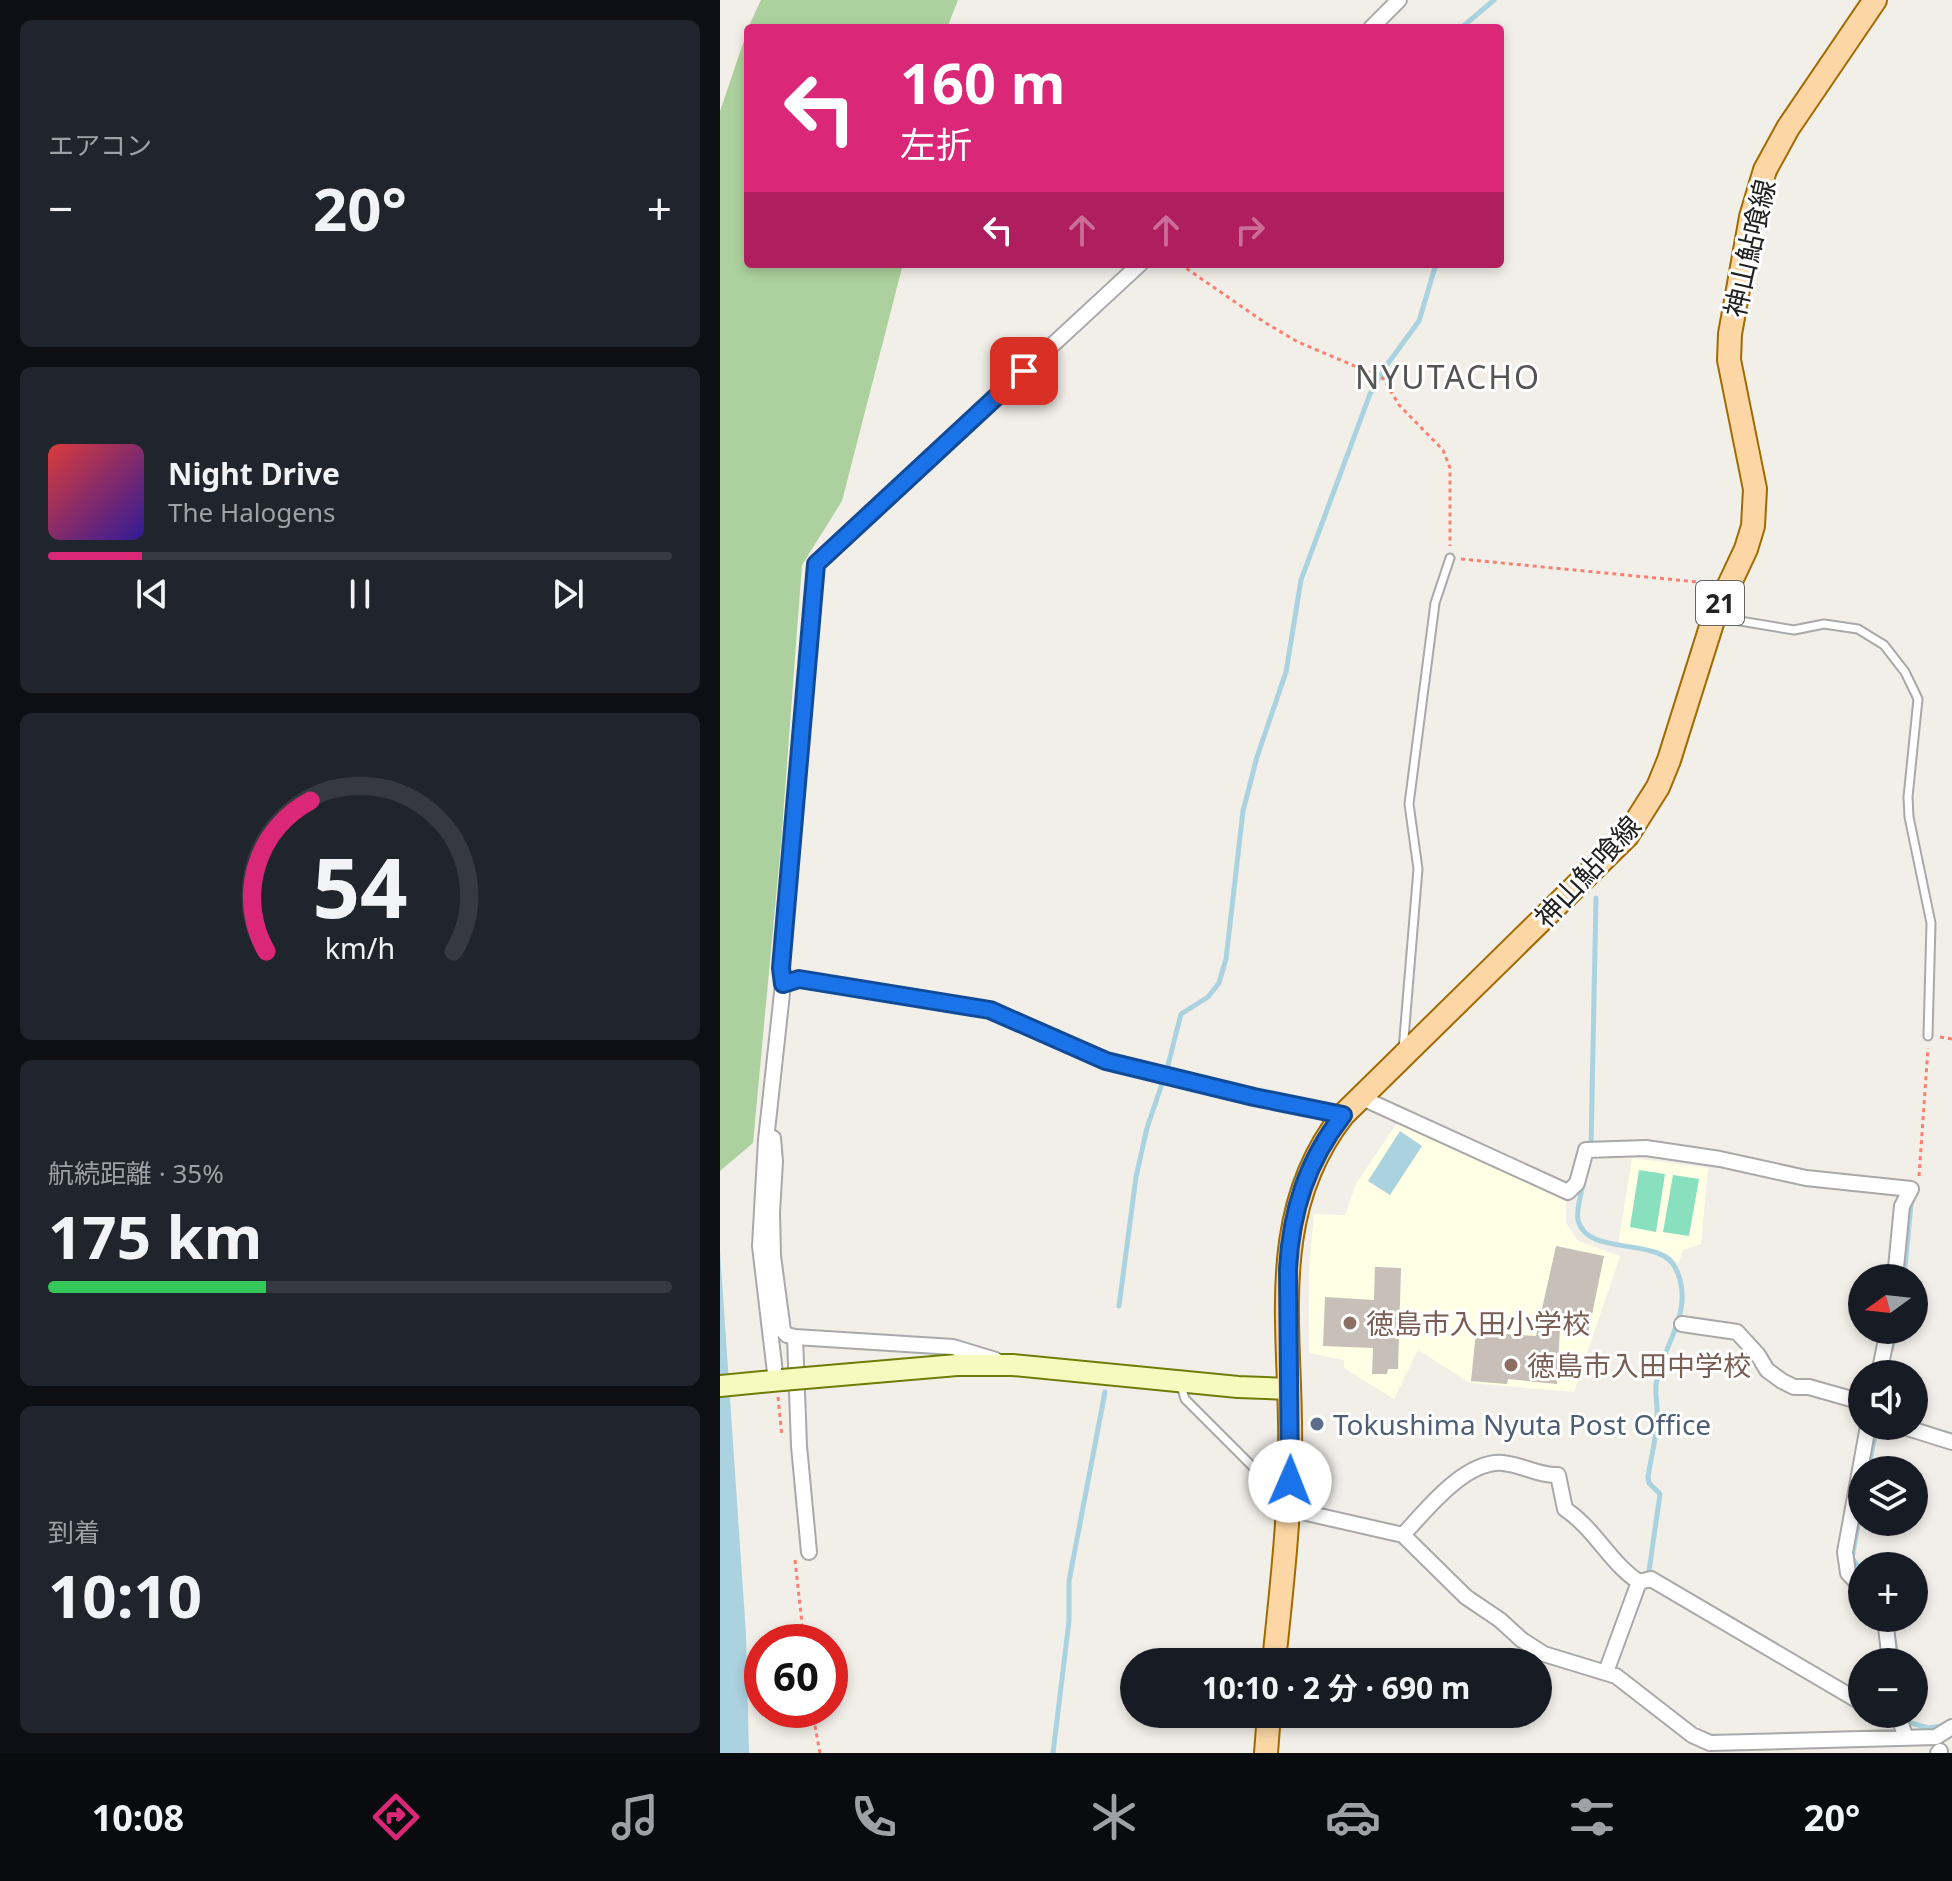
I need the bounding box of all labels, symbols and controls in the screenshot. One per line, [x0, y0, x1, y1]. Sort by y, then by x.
text: 160 m [900, 44, 1065, 120]
icon: left [768, 56, 872, 160]
text: 左折 [900, 120, 972, 169]
text: エアコン [48, 127, 152, 163]
text: 20° [313, 167, 407, 249]
street label: 神山鮎喰線 [1715, 176, 1783, 320]
text: − [48, 178, 73, 238]
text: + [647, 178, 672, 238]
icon: left [976, 208, 1020, 252]
icon: ahead [1060, 208, 1104, 252]
icon: ahead [1144, 208, 1188, 252]
icon: right [1228, 208, 1272, 252]
pin [990, 337, 1058, 405]
icon: arrive [1002, 349, 1046, 393]
district label: NYUTACHO [1355, 355, 1541, 398]
text: Night Drive [168, 453, 340, 494]
text: The Halogens [168, 494, 335, 530]
icon: previous [130, 572, 174, 616]
icon: pause [338, 572, 382, 616]
icon: next [546, 572, 590, 616]
road number: 21 [1696, 581, 1744, 625]
street label: 神山鮎喰線 [1525, 807, 1649, 935]
text: 54 [312, 829, 408, 942]
text: km/h [325, 929, 395, 968]
text: 航続距離 · 35% [48, 1155, 224, 1191]
text: 175 km [48, 1195, 262, 1277]
north arrow [1848, 1264, 1928, 1344]
map controls [1848, 1264, 1928, 1728]
place label: 徳島市入田小学校 [1366, 1304, 1590, 1342]
marker: 徳島市入田小学校 [1341, 1314, 1359, 1332]
place label: 徳島市入田中学校 [1527, 1346, 1751, 1384]
marker: 徳島市入田中学校 [1502, 1356, 1520, 1374]
button: sound [1848, 1360, 1928, 1440]
place label: Tokushima Nyuta Post Office [1333, 1405, 1711, 1443]
marker: Tokushima Nyuta Post Office [1308, 1415, 1326, 1433]
position arrow [1248, 1439, 1332, 1523]
button: layers [1848, 1456, 1928, 1536]
text: 到着 [48, 1514, 100, 1550]
button: + [1848, 1552, 1928, 1632]
text: 10:10 [48, 1554, 202, 1636]
speed limit sign: 60 [744, 1624, 848, 1728]
button: − [1848, 1648, 1928, 1728]
text: 10:10 · 2 分 · 690 m [1202, 1667, 1470, 1708]
icon: directions [368, 1789, 424, 1845]
icon: music [607, 1789, 663, 1845]
icon: phone [846, 1789, 902, 1845]
icon: climate [1086, 1789, 1142, 1845]
icon: car [1325, 1789, 1381, 1845]
icon: filters [1564, 1789, 1620, 1845]
text: 10:08 [92, 1793, 184, 1842]
text: 20° [1804, 1793, 1860, 1842]

